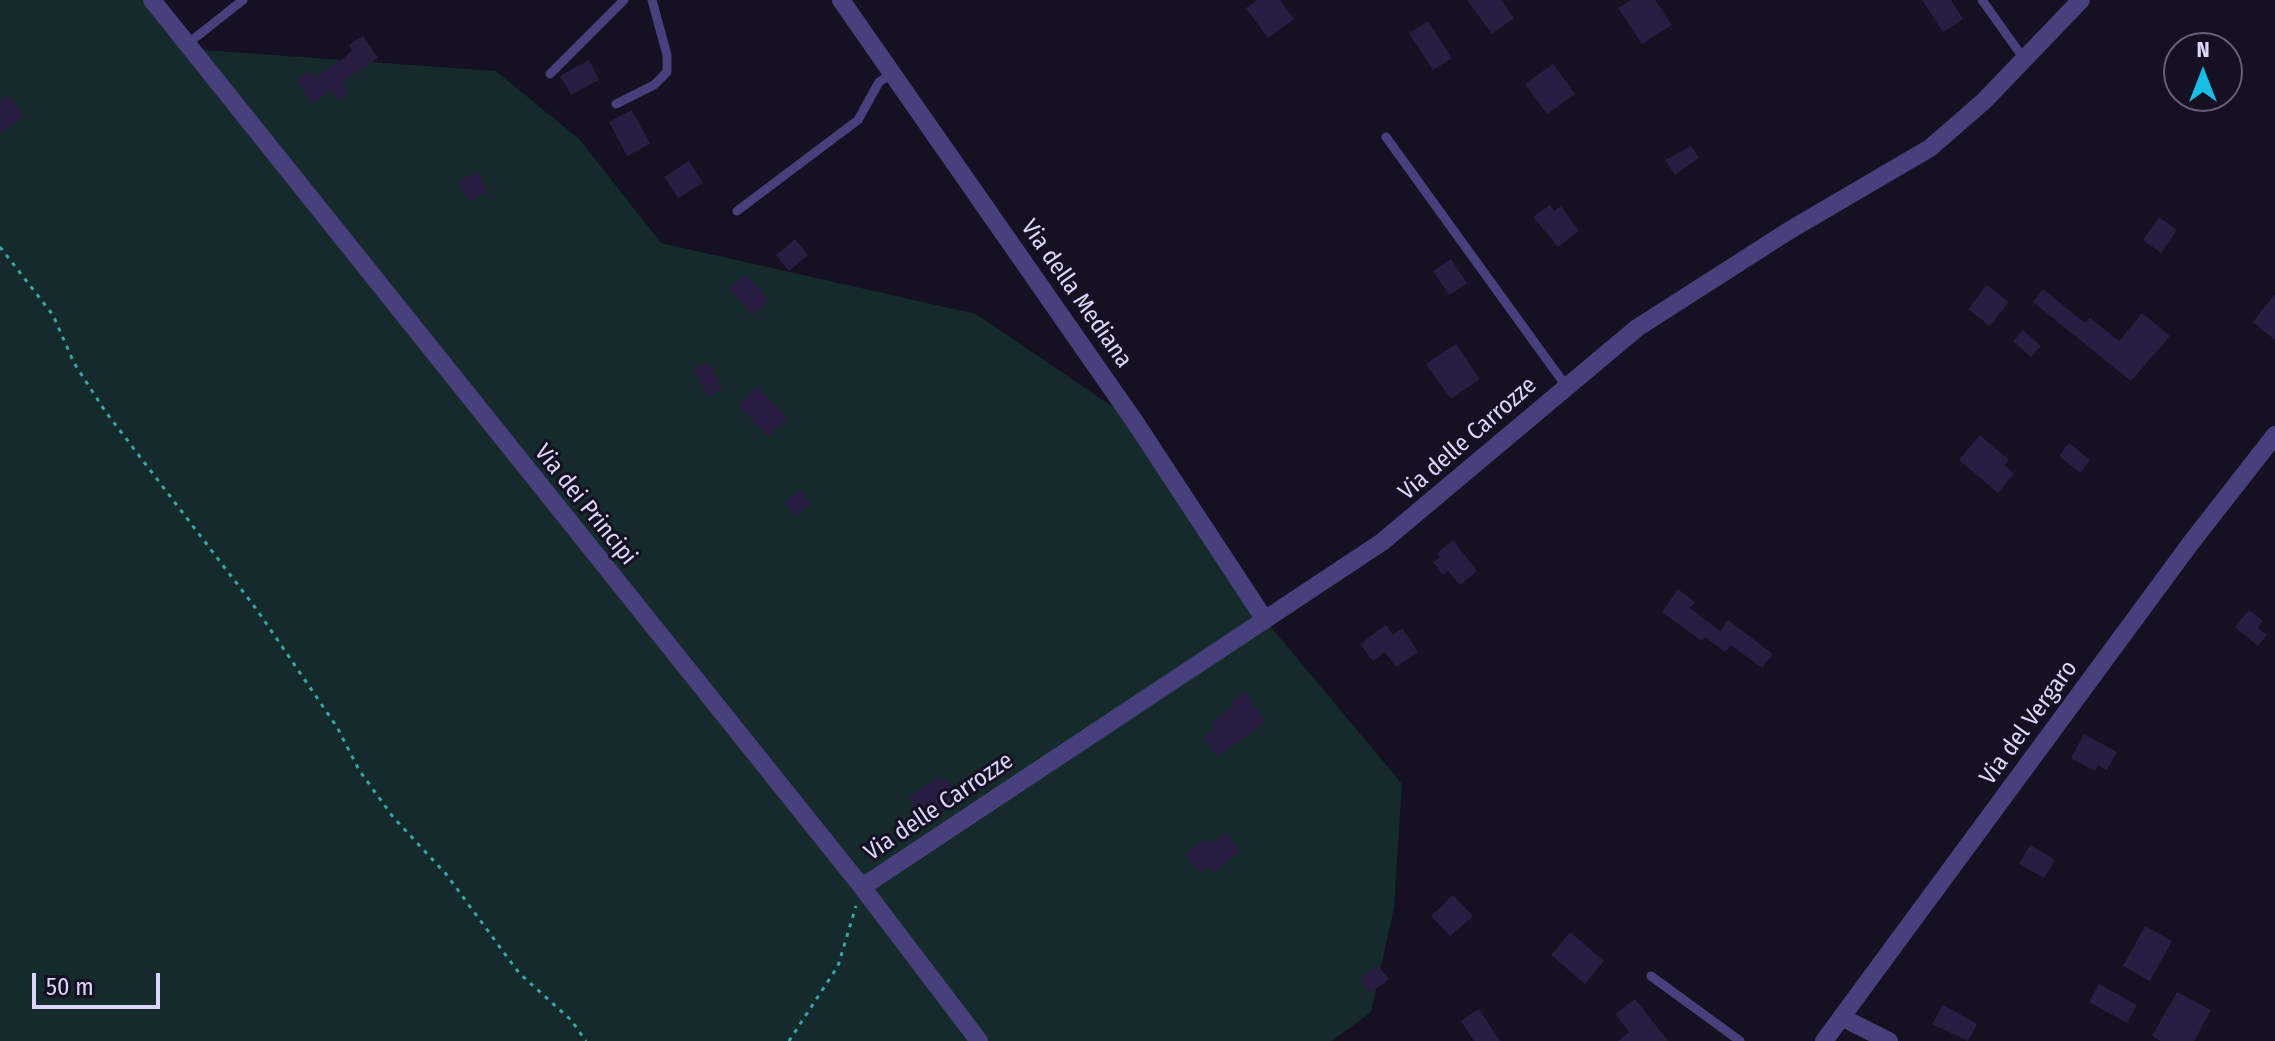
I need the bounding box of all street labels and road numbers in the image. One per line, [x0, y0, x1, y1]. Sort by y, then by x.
street label: Via della Mediana [1014, 214, 1138, 374]
street label: Via delle Carrozze [1393, 371, 1543, 507]
street label: Via dei Principi [528, 439, 642, 571]
street label: Via del Vergaro [1974, 655, 2084, 791]
street label: Via delle Carrozze [859, 747, 1019, 867]

